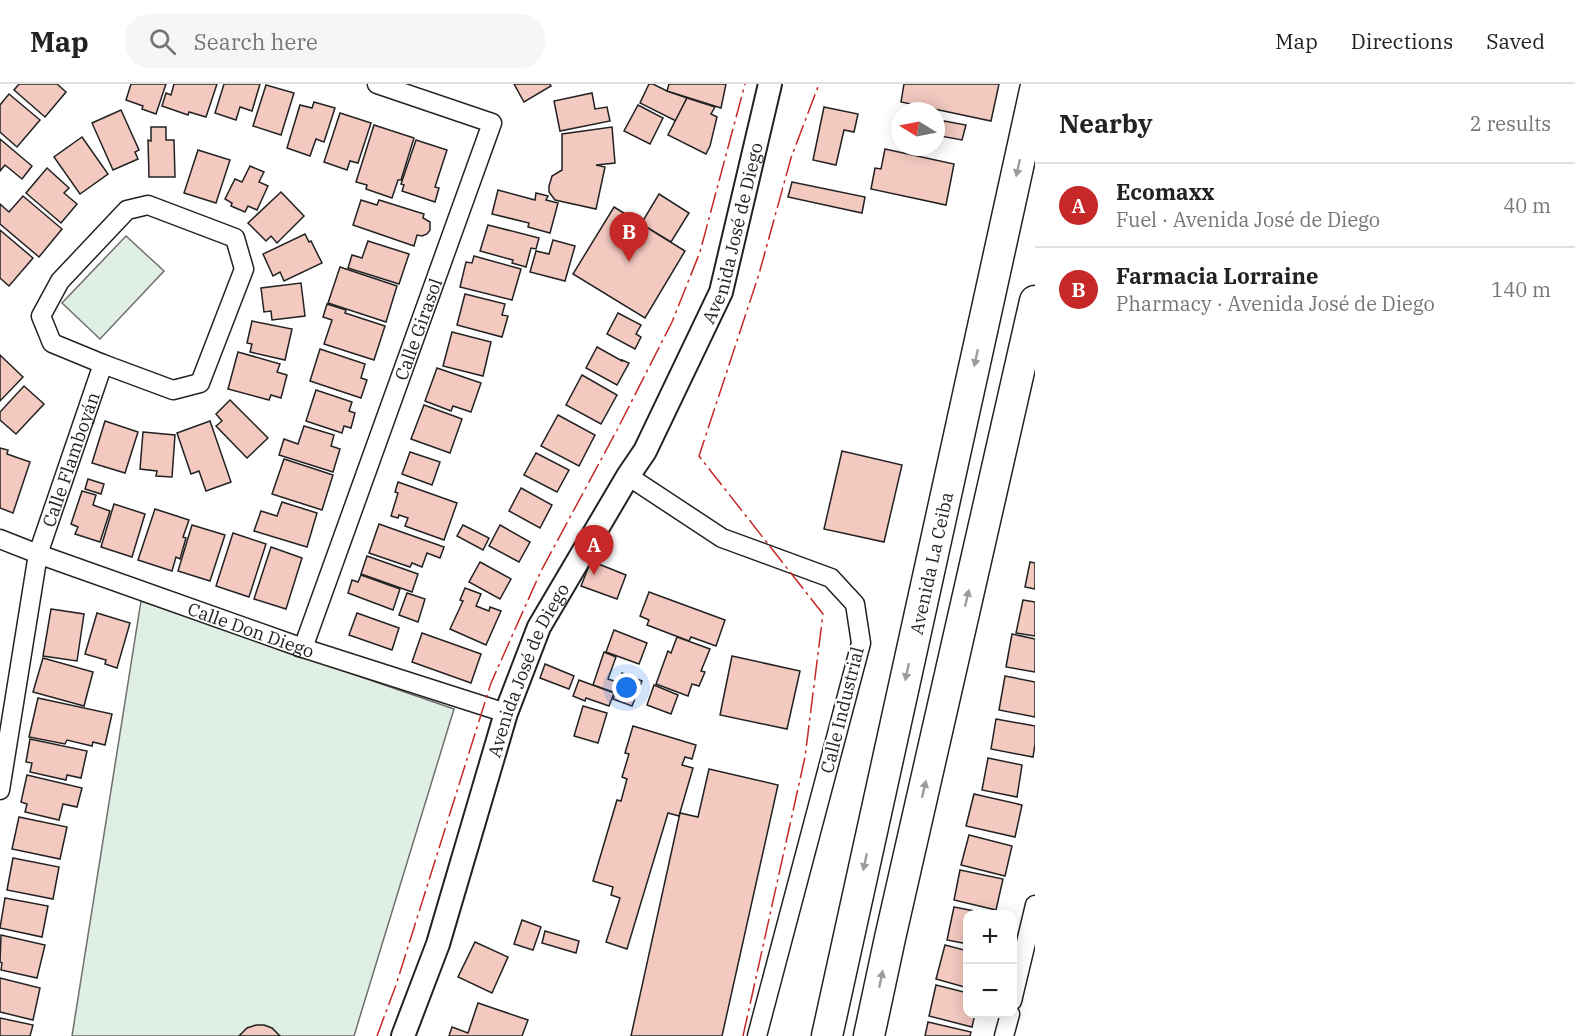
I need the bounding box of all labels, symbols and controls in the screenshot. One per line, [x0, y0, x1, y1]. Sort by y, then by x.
search box [125, 14, 545, 68]
text: Map [30, 23, 89, 60]
icon: search [146, 25, 179, 58]
text: Search here [194, 27, 318, 56]
text: Map [1275, 27, 1318, 55]
text: Directions [1351, 27, 1453, 55]
text: Saved [1486, 27, 1545, 55]
north arrow [891, 102, 945, 156]
text: Nearby [1059, 106, 1153, 140]
text: 2 results [1470, 110, 1551, 137]
street label: Avenida José de Diego [696, 140, 767, 327]
one-way arrow [1013, 158, 1022, 177]
text: Ecomaxx [1116, 177, 1215, 206]
text: A [1072, 192, 1085, 219]
text: 40 m [1503, 192, 1551, 219]
text: Fuel · Avenida José de Diego [1116, 206, 1380, 233]
pin: B [610, 212, 648, 262]
text: Farmacia Lorraine [1116, 261, 1318, 290]
street label: Calle Girasol [389, 275, 447, 383]
text: B [1071, 276, 1086, 303]
text: 140 m [1491, 276, 1551, 303]
text: Pharmacy · Avenida José de Diego [1116, 290, 1435, 317]
one-way arrow [971, 349, 980, 368]
street label: Calle Flamboyán [37, 389, 104, 530]
street label: Avenida La Ceiba [904, 490, 958, 637]
pin: A [574, 526, 614, 575]
street label: Avenida José de Diego [482, 579, 574, 760]
one-way arrow [963, 589, 972, 608]
street label: Calle Don Diego [185, 597, 317, 662]
street label: Calle Industrial [815, 644, 869, 776]
one-way arrow [902, 662, 912, 681]
your location [612, 673, 641, 702]
one-way arrow [919, 779, 929, 798]
one-way arrow [860, 853, 870, 871]
map controls [963, 910, 1017, 1018]
button: + [963, 910, 1017, 964]
button: − [963, 964, 1017, 1018]
one-way arrow [877, 969, 886, 988]

